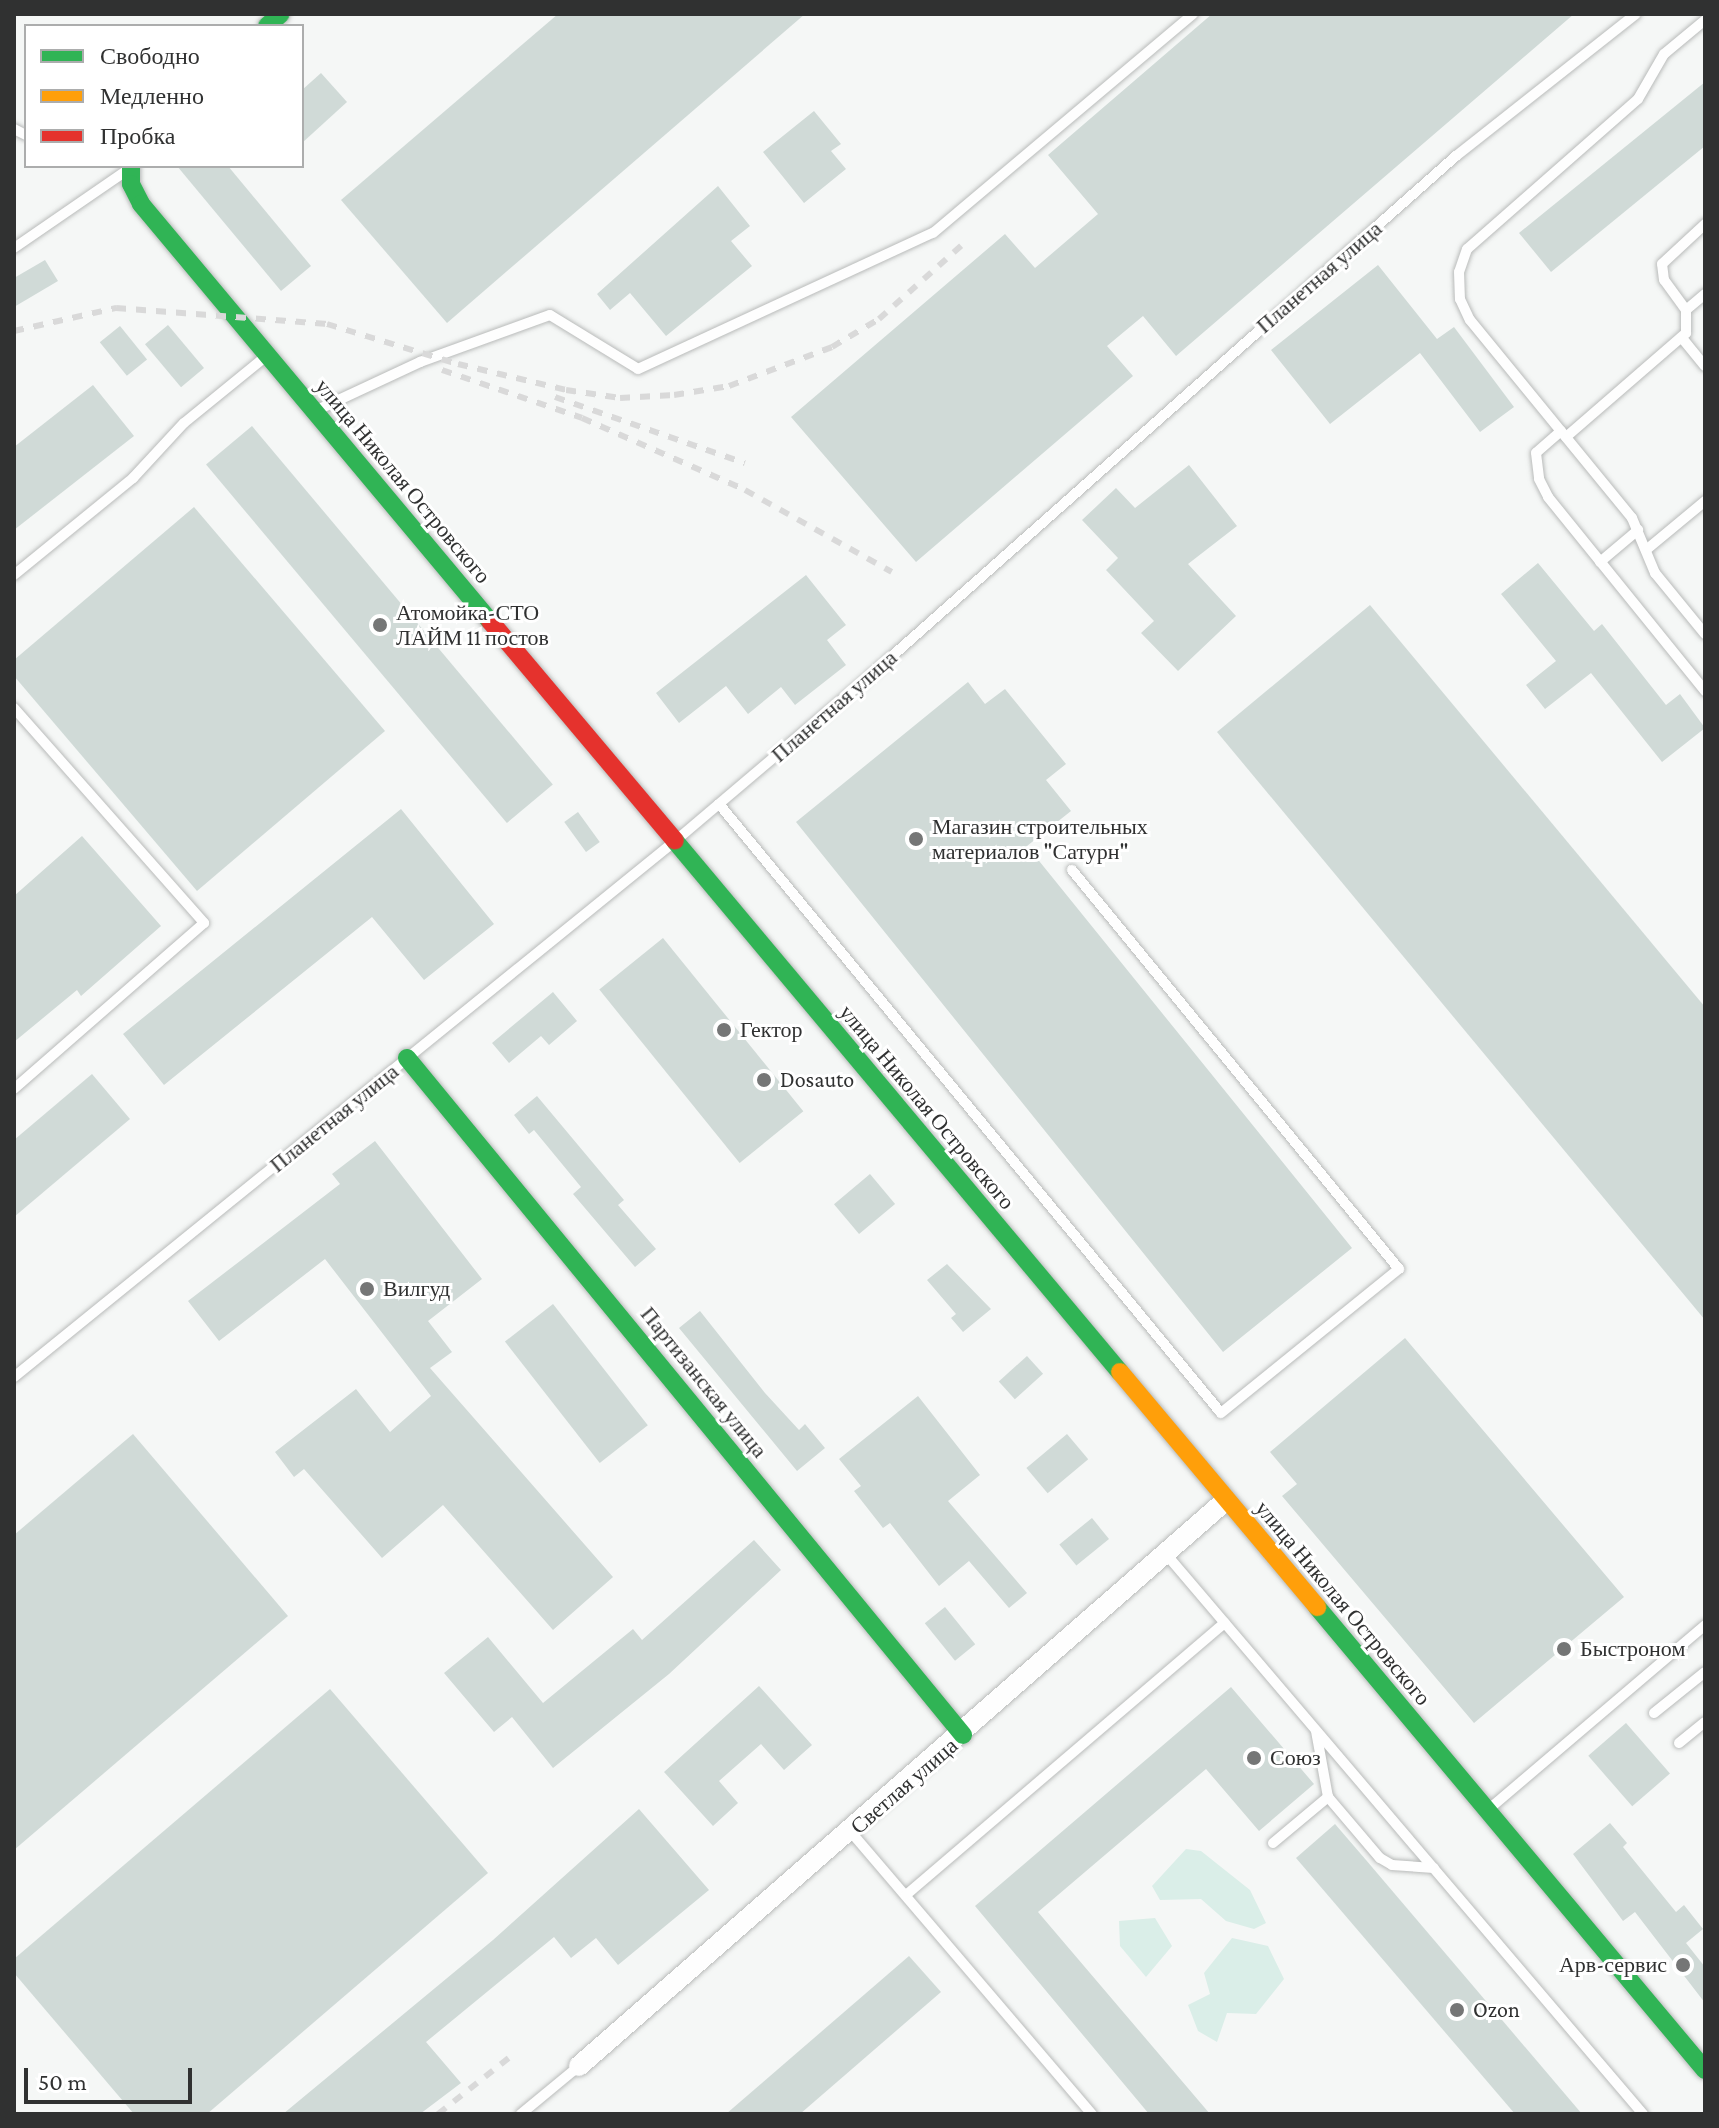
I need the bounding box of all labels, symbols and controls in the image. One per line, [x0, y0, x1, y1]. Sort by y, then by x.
legend [24, 24, 304, 168]
text: Свободно [100, 42, 200, 69]
text: Медленно [100, 82, 204, 109]
text: Пробка [100, 122, 176, 149]
street label: Планетная улица [1251, 215, 1387, 339]
street label: улица Николая Островского [310, 373, 496, 589]
place label: Атомойка-СТО ЛАЙМ 11 постов [396, 599, 549, 650]
marker: Атомойка-СТО ЛАЙМ 11 постов [371, 616, 389, 634]
street label: Планетная улица [766, 644, 902, 768]
place label: Магазин строительных материалов "Сатурн" [932, 813, 1148, 864]
marker: Магазин строительных материалов "Сатурн" [907, 830, 925, 848]
street label: улица Николая Островского [834, 999, 1020, 1215]
place label: Гектор [740, 1017, 803, 1043]
marker: Гектор [715, 1021, 733, 1039]
street label: Планетная улица [264, 1058, 404, 1178]
place label: Dosauto [780, 1067, 854, 1093]
marker: Dosauto [755, 1071, 773, 1089]
place label: Вилгуд [383, 1276, 450, 1302]
marker: Вилгуд [358, 1280, 376, 1298]
street label: Партизанская улица [635, 1301, 773, 1463]
street label: улица Николая Островского [1250, 1495, 1436, 1711]
place label: Быстроном [1580, 1636, 1685, 1662]
marker: Быстроном [1555, 1640, 1573, 1658]
street label: Светлая улица [845, 1732, 963, 1840]
place label: Союз [1270, 1745, 1321, 1771]
marker: Союз [1245, 1749, 1263, 1767]
place label: Арв-сервис [1559, 1952, 1667, 1978]
marker: Арв-сервис [1674, 1956, 1692, 1974]
place label: Ozon [1473, 1997, 1520, 2023]
marker: Ozon [1448, 2001, 1466, 2019]
scale bar [28, 2052, 196, 2102]
text: 50 m [38, 2068, 87, 2095]

